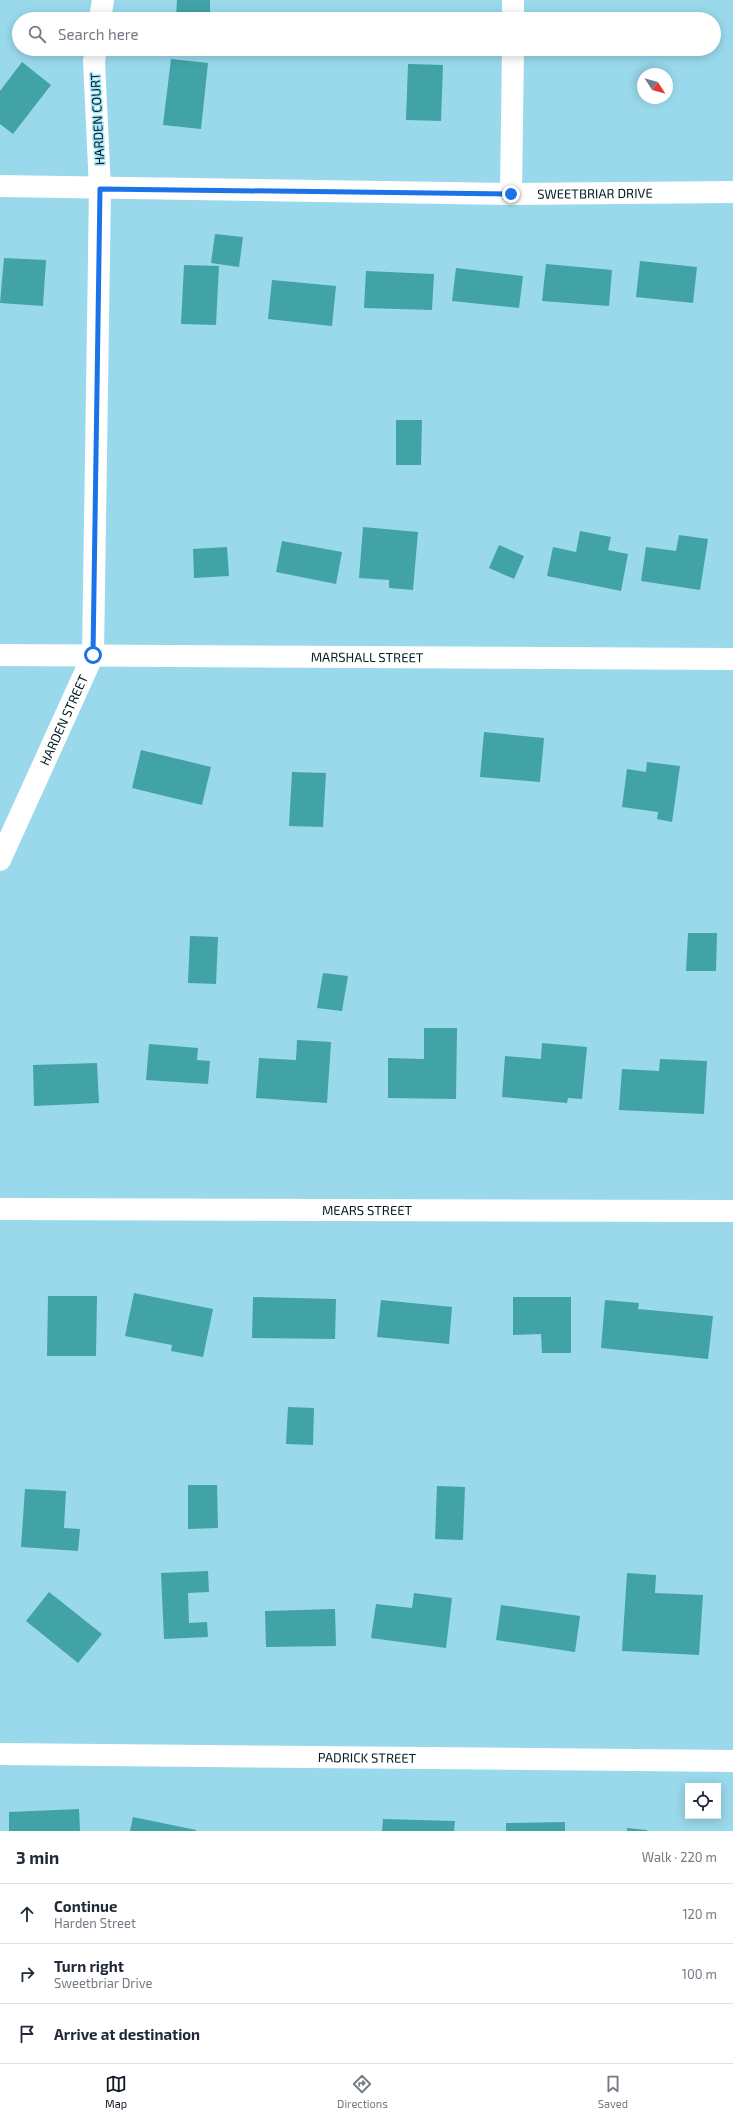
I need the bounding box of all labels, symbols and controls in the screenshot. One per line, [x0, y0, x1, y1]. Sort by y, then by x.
search box [12, 12, 721, 56]
icon: search [26, 23, 48, 45]
text: Search here [58, 25, 139, 43]
north arrow [637, 68, 673, 104]
street label: HARDEN COURT [87, 72, 107, 166]
route end [502, 185, 520, 203]
street label: SWEETBRIAR DRIVE [537, 185, 653, 202]
route start [84, 646, 102, 664]
street label: MARSHALL STREET [311, 649, 424, 665]
street label: HARDEN STREET [36, 671, 91, 768]
street label: MEARS STREET [322, 1202, 412, 1218]
street label: PADRICK STREET [318, 1749, 417, 1766]
map controls [685, 1783, 721, 1819]
button: locate [685, 1783, 721, 1819]
text: 3 min [16, 1847, 59, 1867]
text: Walk · 220 m [642, 1849, 717, 1865]
text: Continue [54, 1897, 117, 1915]
icon: ahead [16, 1903, 38, 1925]
text: 120 m [682, 1906, 717, 1922]
text: Harden Street [54, 1915, 136, 1931]
text: Turn right [54, 1957, 124, 1975]
icon: right [16, 1963, 38, 1985]
text: 100 m [682, 1966, 717, 1982]
text: Sweetbriar Drive [54, 1975, 153, 1991]
icon: arrive [16, 2023, 38, 2045]
text: Arrive at destination [54, 2025, 200, 2043]
tab: Map [105, 2073, 127, 2110]
tab: Directions [337, 2073, 388, 2110]
tab: Saved [598, 2073, 628, 2110]

